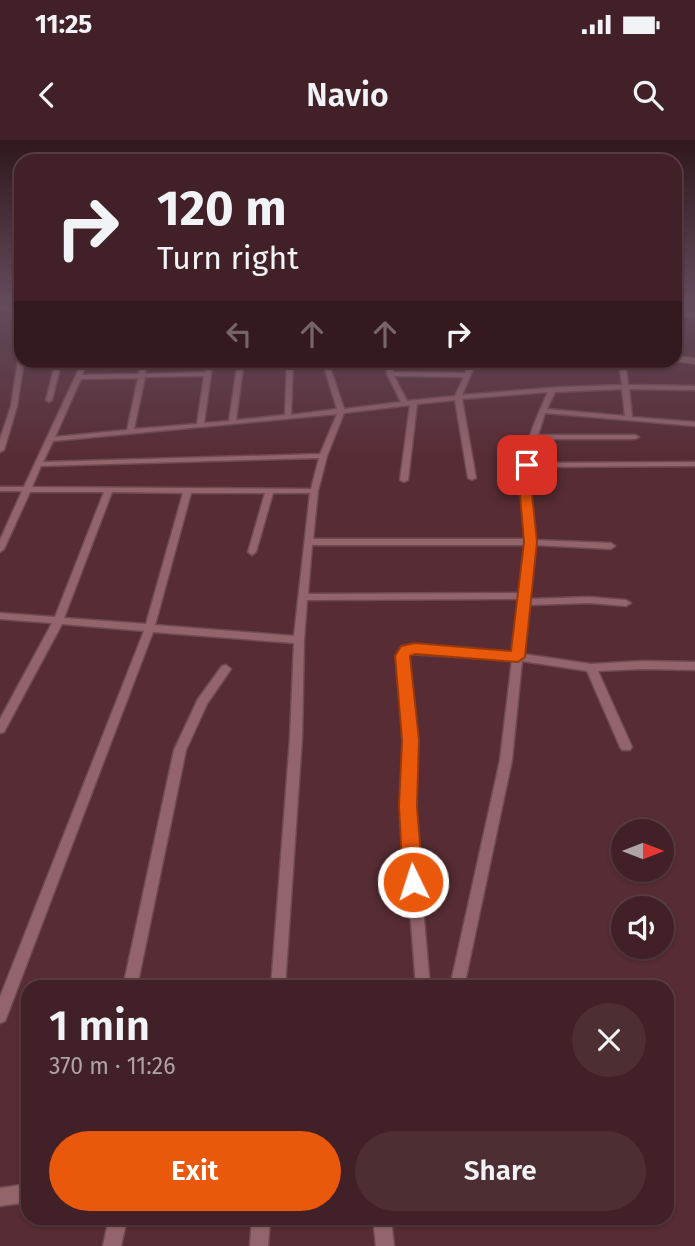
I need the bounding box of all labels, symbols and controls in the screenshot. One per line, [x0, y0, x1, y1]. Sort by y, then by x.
text: 11:25 [35, 9, 92, 40]
icon: back [28, 76, 66, 114]
text: Navio [306, 76, 389, 114]
icon: search [629, 76, 667, 114]
text: 120 m [157, 179, 287, 238]
icon: right [42, 182, 133, 273]
text: Turn right [157, 239, 299, 277]
icon: left [220, 315, 258, 353]
icon: ahead [293, 315, 331, 353]
icon: ahead [366, 315, 404, 353]
icon: right [439, 315, 477, 353]
pin [497, 435, 557, 495]
icon: arrive [508, 446, 546, 484]
north arrow [611, 819, 674, 882]
map controls [611, 819, 674, 959]
position arrow [376, 845, 450, 919]
button: sound [611, 896, 674, 959]
text: 1 min [49, 1001, 150, 1051]
button: close [572, 1003, 646, 1077]
text: 370 m · 11:26 [49, 1052, 175, 1080]
button: Exit [49, 1131, 341, 1211]
button: Share [355, 1131, 646, 1211]

